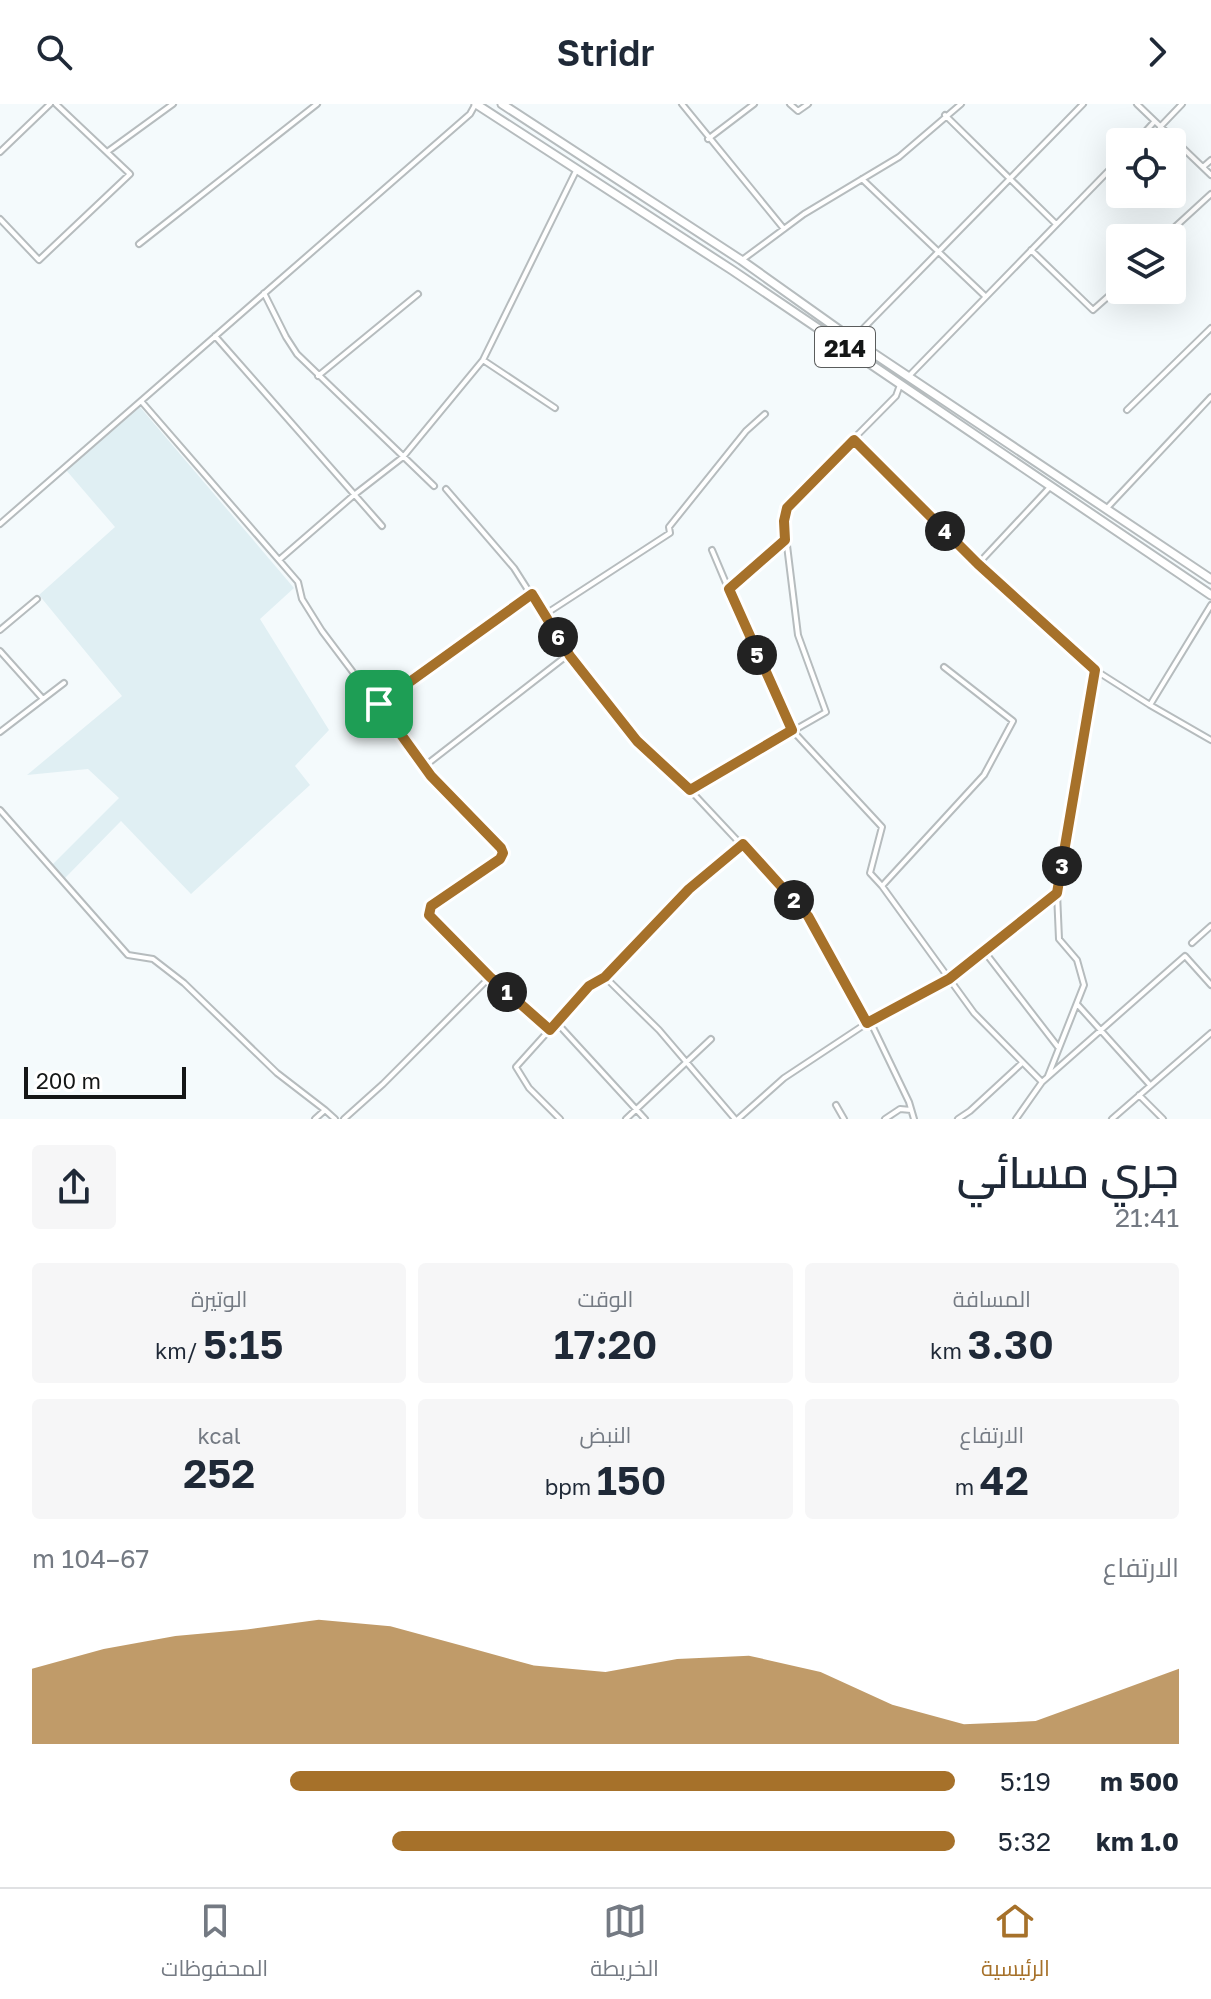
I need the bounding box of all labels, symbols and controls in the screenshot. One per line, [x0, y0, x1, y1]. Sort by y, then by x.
icon: search [32, 30, 76, 74]
icon: forward [1135, 30, 1179, 74]
text: Stridr [556, 31, 655, 74]
map controls [1106, 128, 1186, 304]
button: locate [1106, 128, 1186, 208]
button: layers [1106, 224, 1186, 304]
road number: 214 [815, 327, 875, 367]
pin: 4 [925, 511, 965, 551]
text: 4 [938, 517, 952, 544]
pin: 6 [538, 617, 578, 657]
text: 6 [551, 623, 565, 650]
pin: 5 [737, 635, 777, 675]
text: 5 [750, 641, 764, 668]
pin [345, 670, 413, 738]
icon: arrive [357, 682, 401, 726]
pin: 3 [1042, 846, 1082, 886]
text: 3 [1055, 852, 1069, 879]
pin: 2 [774, 880, 814, 920]
text: 2 [787, 886, 801, 913]
pin: 1 [487, 972, 527, 1012]
text: 1 [501, 978, 513, 1005]
scale bar [24, 1063, 186, 1099]
text: 200 m [36, 1067, 101, 1094]
button: share [32, 1145, 116, 1229]
text: جري مسائي [957, 1145, 1179, 1198]
text: 21:41 [1115, 1202, 1179, 1233]
text: الوتيرة [191, 1285, 247, 1312]
text: الوقت [578, 1285, 634, 1312]
text: المسافة [953, 1285, 1031, 1312]
text: 5:15 [203, 1320, 283, 1368]
text: 17:20 [554, 1320, 657, 1368]
text: 3.30 [967, 1320, 1054, 1368]
text: /km [155, 1337, 203, 1364]
text: km [930, 1337, 967, 1364]
text: النبض [580, 1421, 631, 1448]
text: الارتفاع [960, 1421, 1024, 1448]
text: kcal [197, 1422, 241, 1449]
text: 252 [183, 1449, 255, 1497]
text: 150 [597, 1456, 666, 1504]
text: 42 [980, 1456, 1029, 1504]
text: bpm [545, 1473, 597, 1500]
text: m [955, 1473, 980, 1500]
text: 67–104 m [32, 1543, 149, 1574]
text: الارتفاع [1103, 1552, 1179, 1583]
text: 5:19 [1000, 1766, 1051, 1797]
text: 500 m [1100, 1766, 1179, 1797]
text: 5:32 [998, 1826, 1051, 1857]
text: 1.0 km [1096, 1826, 1179, 1857]
tab: المحفوظات [161, 1899, 268, 1989]
tab: الخريطة [590, 1899, 659, 1989]
tab: الرئيسية [981, 1899, 1050, 1989]

